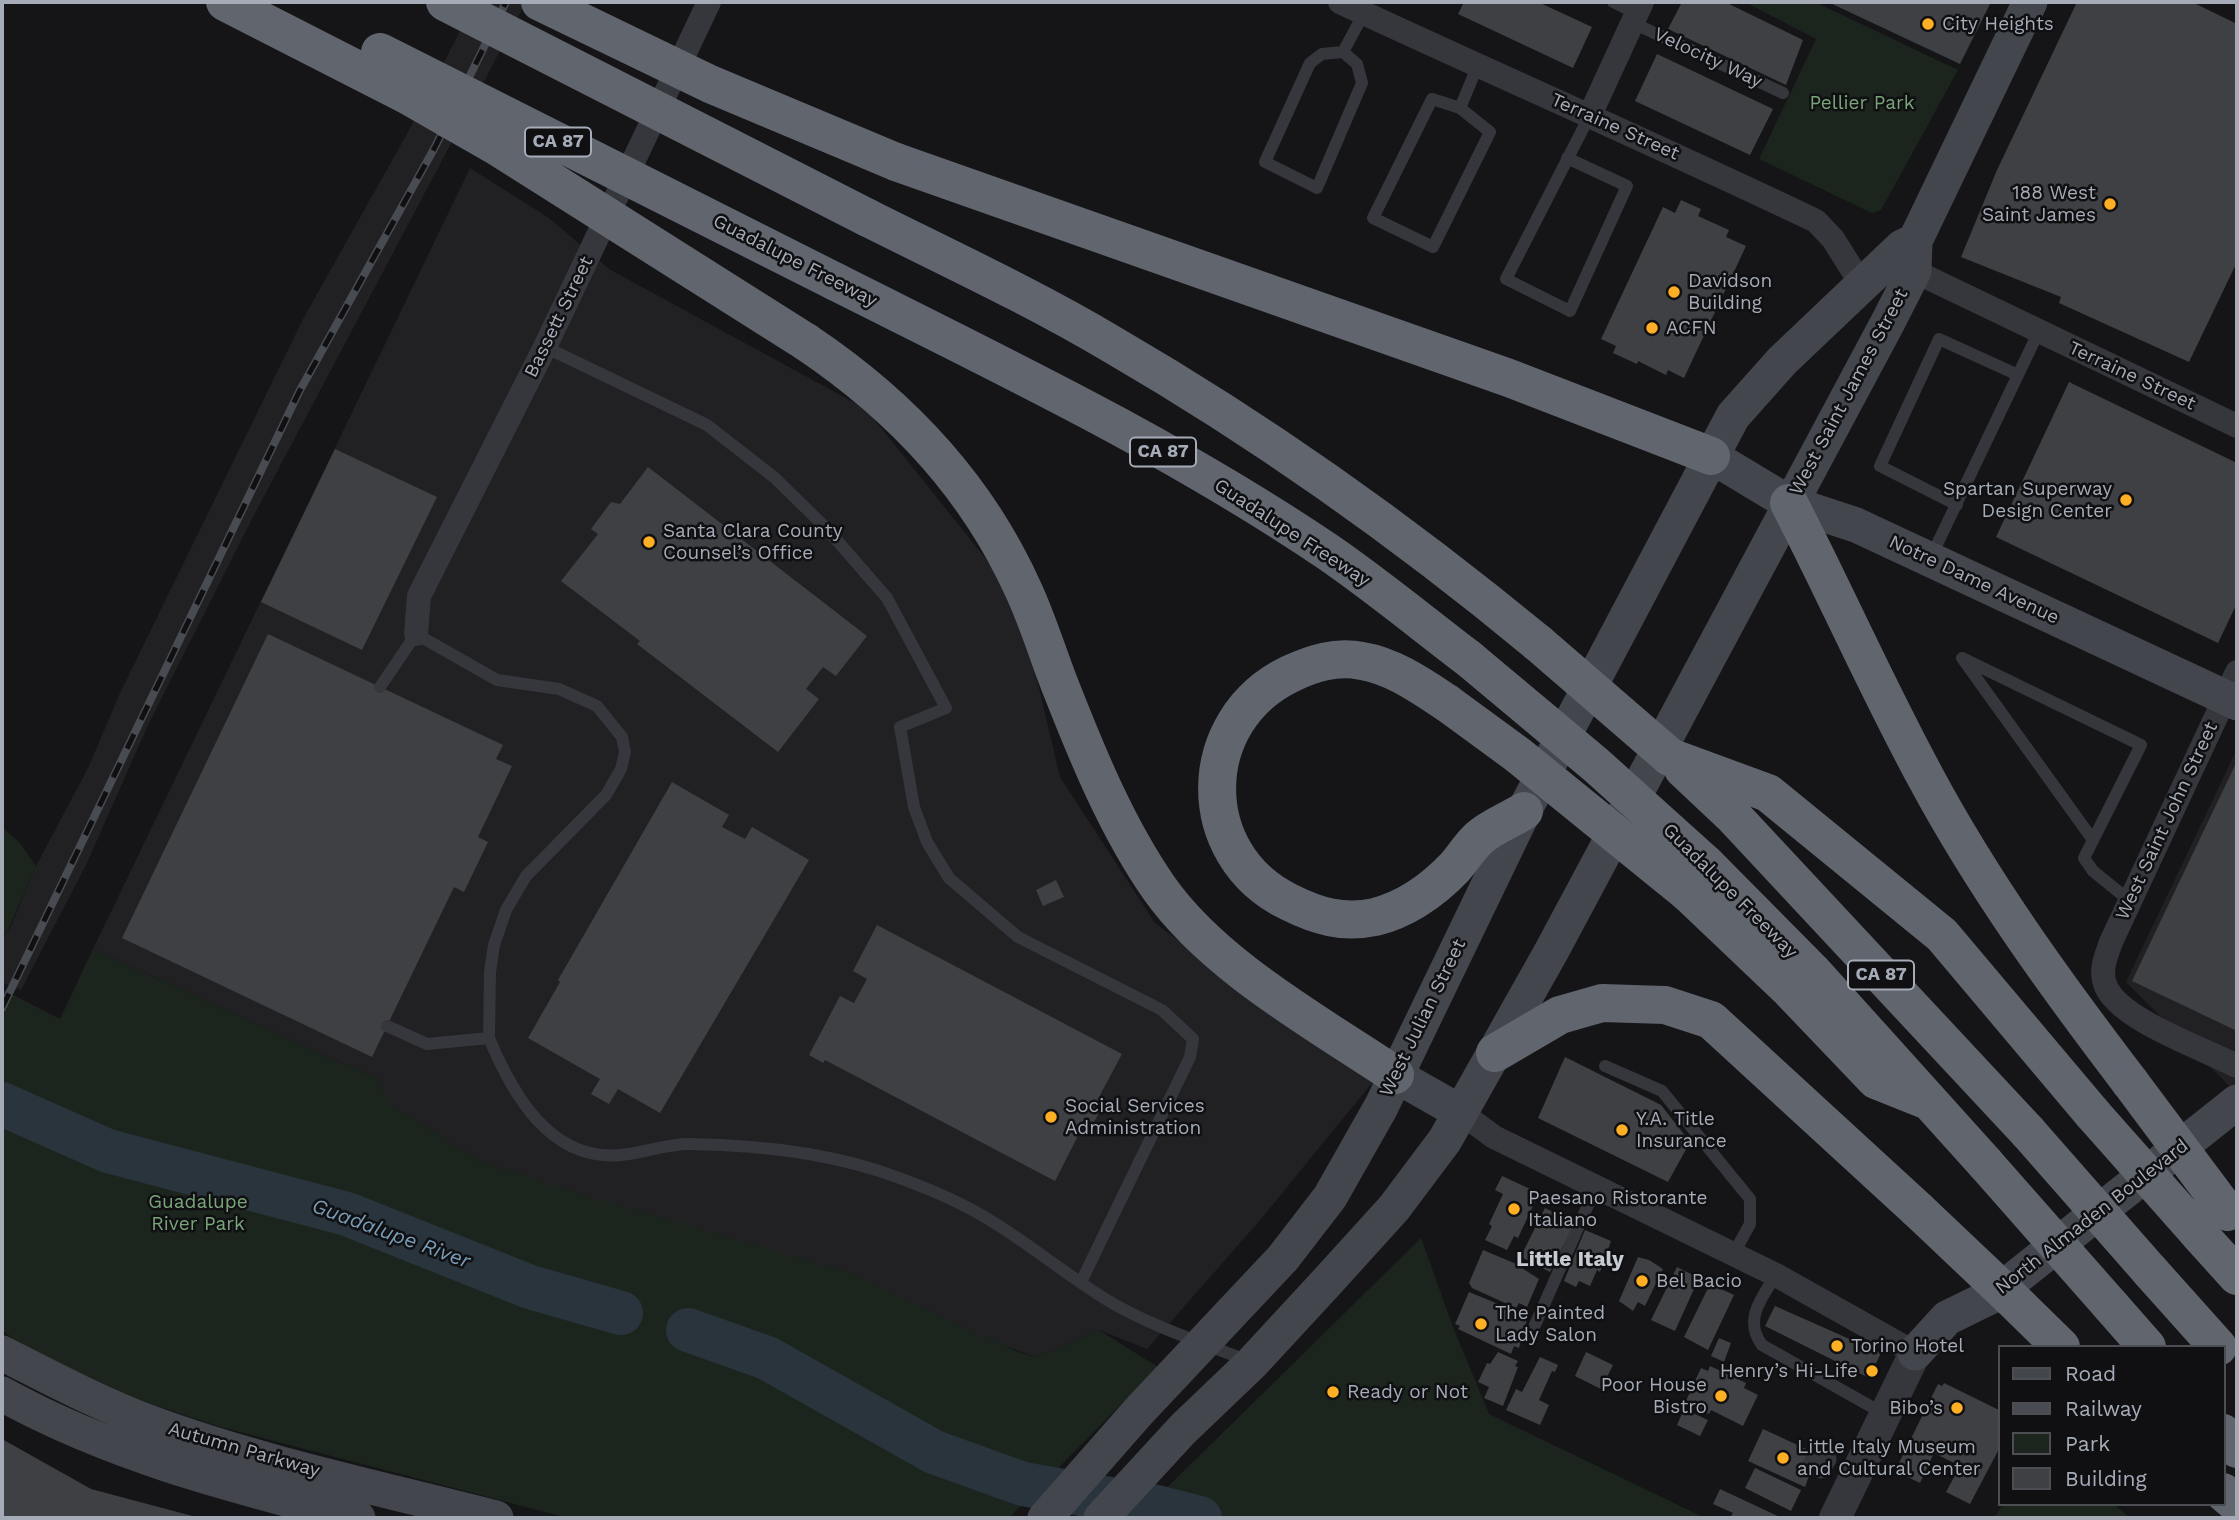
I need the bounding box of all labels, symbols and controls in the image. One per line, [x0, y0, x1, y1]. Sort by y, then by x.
place label: City Heights [1942, 13, 2054, 35]
marker: City Heights [1920, 16, 1936, 32]
street label: Velocity Way [1650, 23, 1766, 93]
street label: Terraine Street [1547, 89, 1683, 165]
park label: Pellier Park [1809, 92, 1915, 114]
road number: CA 87 [525, 127, 591, 156]
place label: 188 West Saint James [1982, 182, 2096, 226]
marker: 188 West Saint James [2102, 196, 2118, 212]
street label: Guadalupe Freeway [709, 210, 881, 312]
street label: Bassett Street [520, 253, 598, 381]
place label: Davidson Building [1688, 270, 1772, 314]
marker: Davidson Building [1666, 284, 1682, 300]
street label: West Saint James Street [1785, 285, 1913, 499]
place label: ACFN [1666, 317, 1717, 339]
marker: ACFN [1644, 320, 1660, 336]
street label: Terraine Street [2065, 337, 2199, 415]
road number: CA 87 [1130, 438, 1196, 466]
street label: Guadalupe Freeway [1210, 474, 1374, 592]
place label: Spartan Superway Design Center [1943, 478, 2112, 522]
marker: Spartan Superway Design Center [2118, 492, 2134, 508]
place label: Santa Clara County Counsel’s Office [663, 520, 842, 564]
street label: Notre Dame Avenue [1885, 531, 2063, 629]
marker: Santa Clara County Counsel’s Office [641, 534, 657, 550]
street label: West Saint John Street [2111, 718, 2223, 924]
street label: Guadalupe Freeway [1658, 819, 1802, 963]
street label: West Julian Street [1375, 936, 1471, 1100]
road number: CA 87 [1848, 960, 1914, 990]
place label: Social Services Administration [1065, 1095, 1205, 1139]
place label: Y.A. Title Insurance [1636, 1108, 1727, 1152]
marker: Social Services Administration [1043, 1109, 1059, 1125]
marker: Y.A. Title Insurance [1614, 1122, 1630, 1138]
street label: North Almaden Boulevard [1991, 1135, 2193, 1299]
place label: Paesano Ristorante Italiano [1528, 1187, 1707, 1231]
park label: Guadalupe River Park [148, 1191, 248, 1235]
water label: Guadalupe River [308, 1194, 474, 1274]
marker: Paesano Ristorante Italiano [1506, 1201, 1522, 1217]
district label: Little Italy [1516, 1247, 1624, 1273]
place label: Bel Bacio [1656, 1270, 1742, 1292]
marker: Bel Bacio [1634, 1273, 1650, 1289]
place label: The Painted Lady Salon [1495, 1302, 1605, 1346]
marker: The Painted Lady Salon [1473, 1316, 1489, 1332]
place label: Torino Hotel [1851, 1335, 1964, 1357]
marker: Torino Hotel [1829, 1338, 1845, 1354]
legend [1997, 1345, 2225, 1506]
place label: Henry’s Hi-Life [1720, 1360, 1858, 1382]
text: Road [2065, 1361, 2116, 1386]
marker: Henry’s Hi-Life [1864, 1363, 1880, 1379]
place label: Poor House Bistro [1601, 1374, 1707, 1418]
place label: Ready or Not [1347, 1381, 1468, 1403]
marker: Ready or Not [1325, 1384, 1341, 1400]
marker: Poor House Bistro [1713, 1388, 1729, 1404]
text: Railway [2065, 1396, 2142, 1421]
place label: Bibo’s [1889, 1397, 1943, 1419]
marker: Bibo’s [1949, 1400, 1965, 1416]
street label: Autumn Parkway [166, 1417, 322, 1483]
text: Park [2065, 1431, 2110, 1456]
place label: Little Italy Museum and Cultural Center [1797, 1436, 1981, 1480]
marker: Little Italy Museum and Cultural Center [1775, 1450, 1791, 1466]
text: Building [2065, 1466, 2147, 1491]

